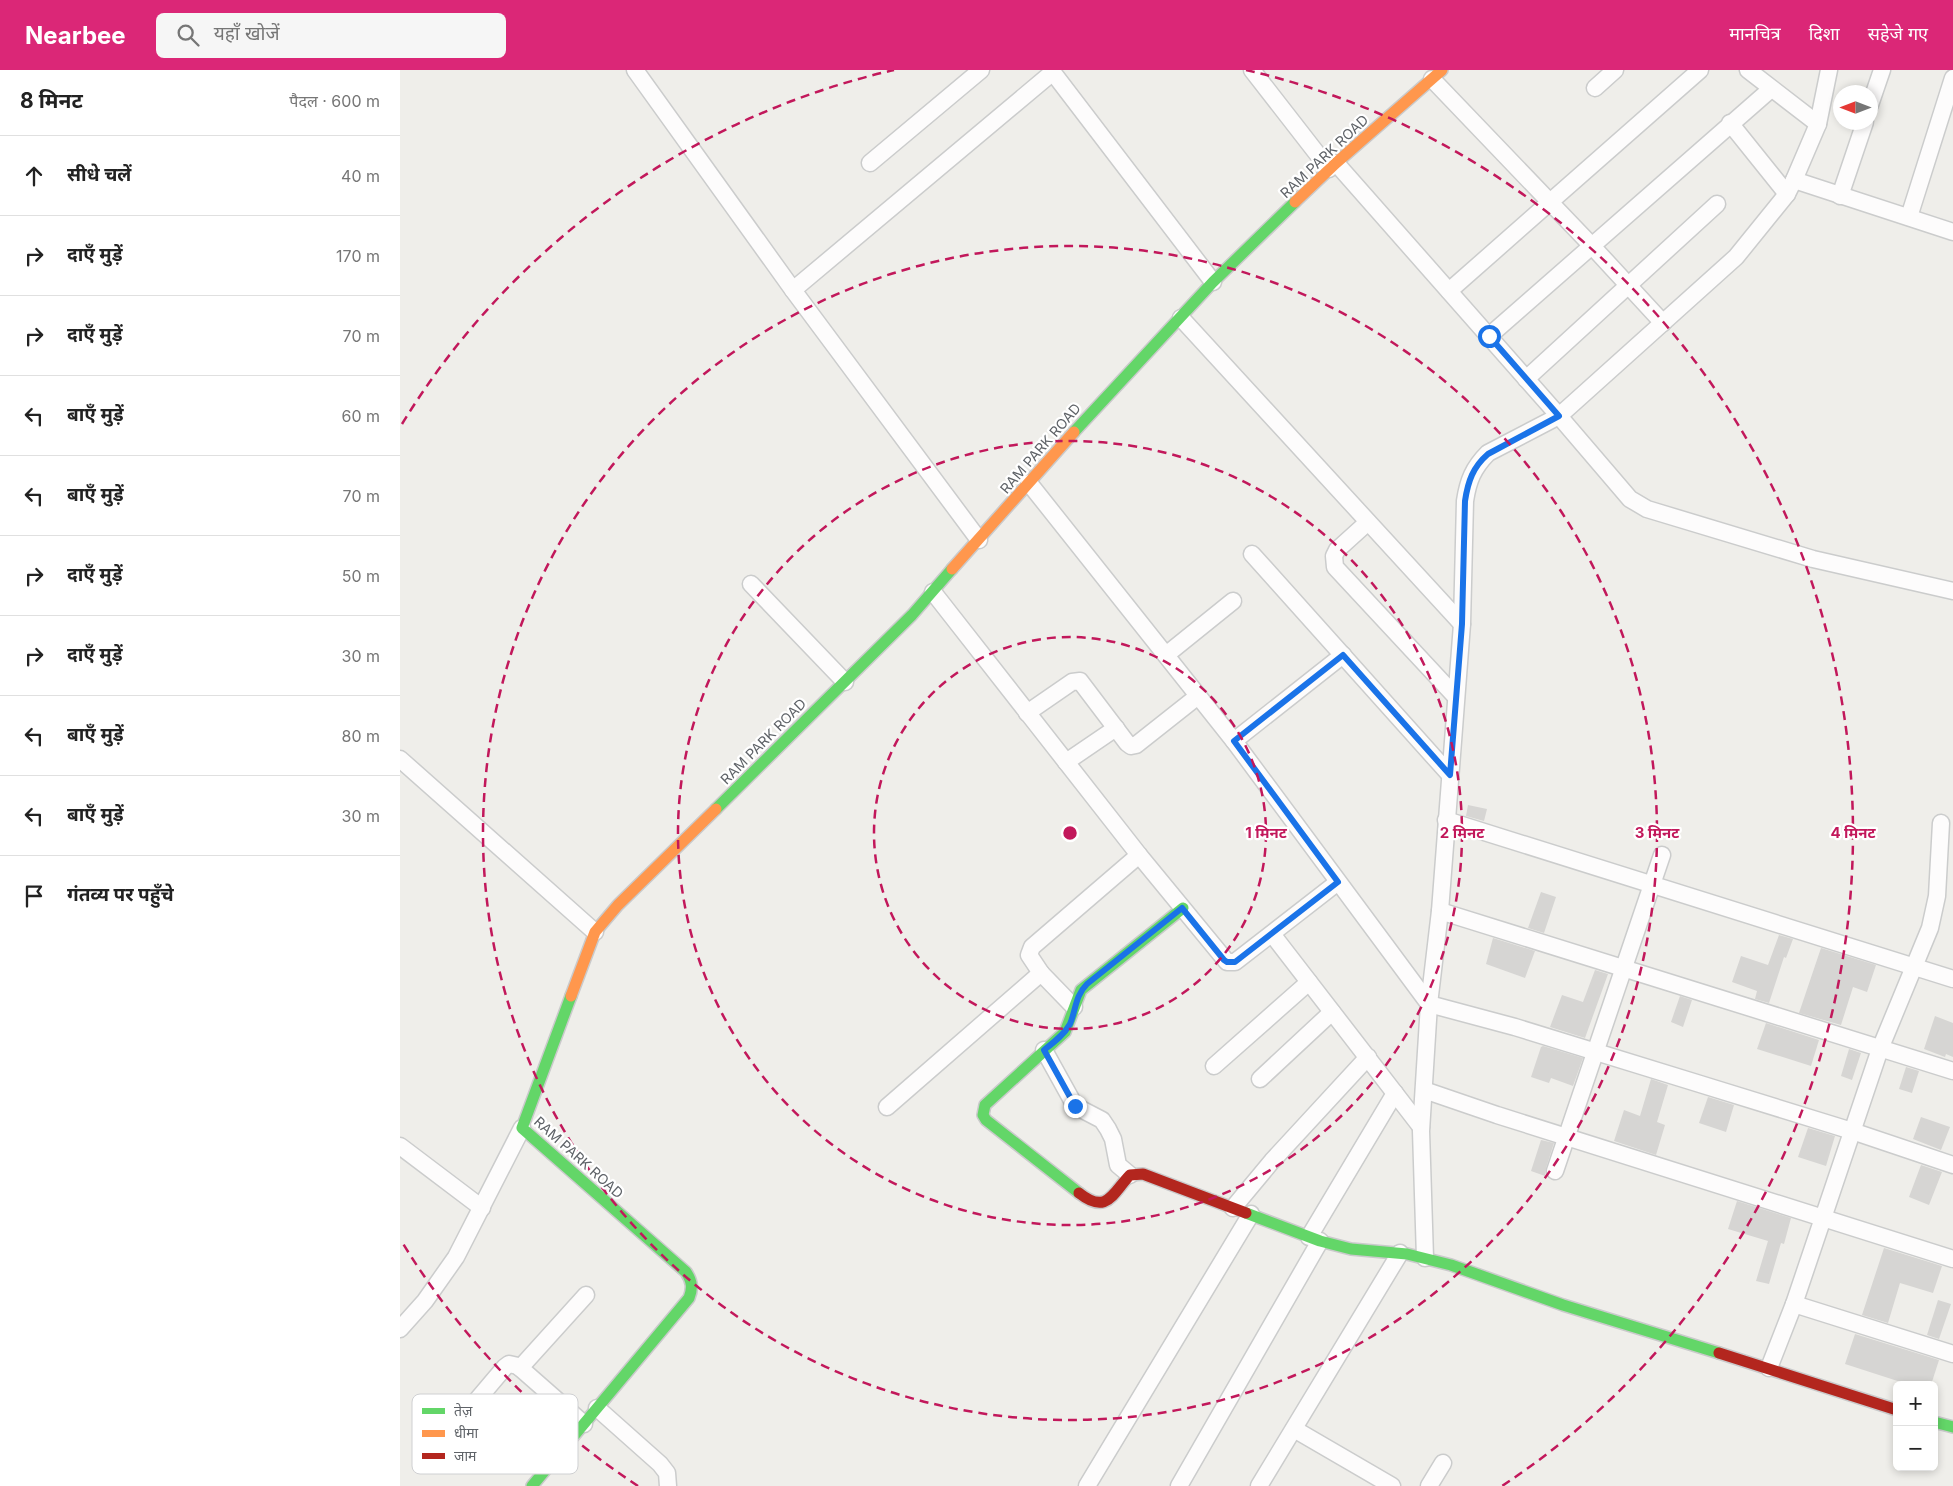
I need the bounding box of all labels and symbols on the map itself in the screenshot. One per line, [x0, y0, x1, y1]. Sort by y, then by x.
north arrow [1833, 85, 1878, 130]
street label: RAM PARK ROAD [1276, 111, 1372, 201]
route start [1478, 325, 1501, 348]
street label: RAM PARK ROAD [996, 399, 1084, 497]
street label: RAM PARK ROAD [717, 695, 809, 787]
text: 1 मिनट [1245, 823, 1288, 842]
text: 2 मिनट [1440, 823, 1485, 842]
text: 3 मिनट [1635, 823, 1680, 842]
text: 4 मिनट [1830, 823, 1877, 842]
centre of rings [1061, 824, 1079, 842]
route end [1064, 1095, 1087, 1118]
street label: RAM PARK ROAD [531, 1112, 627, 1202]
legend [412, 1394, 578, 1474]
text: तेज़ [454, 1402, 473, 1419]
text: धीमा [454, 1424, 479, 1441]
text: जाम [454, 1447, 477, 1464]

